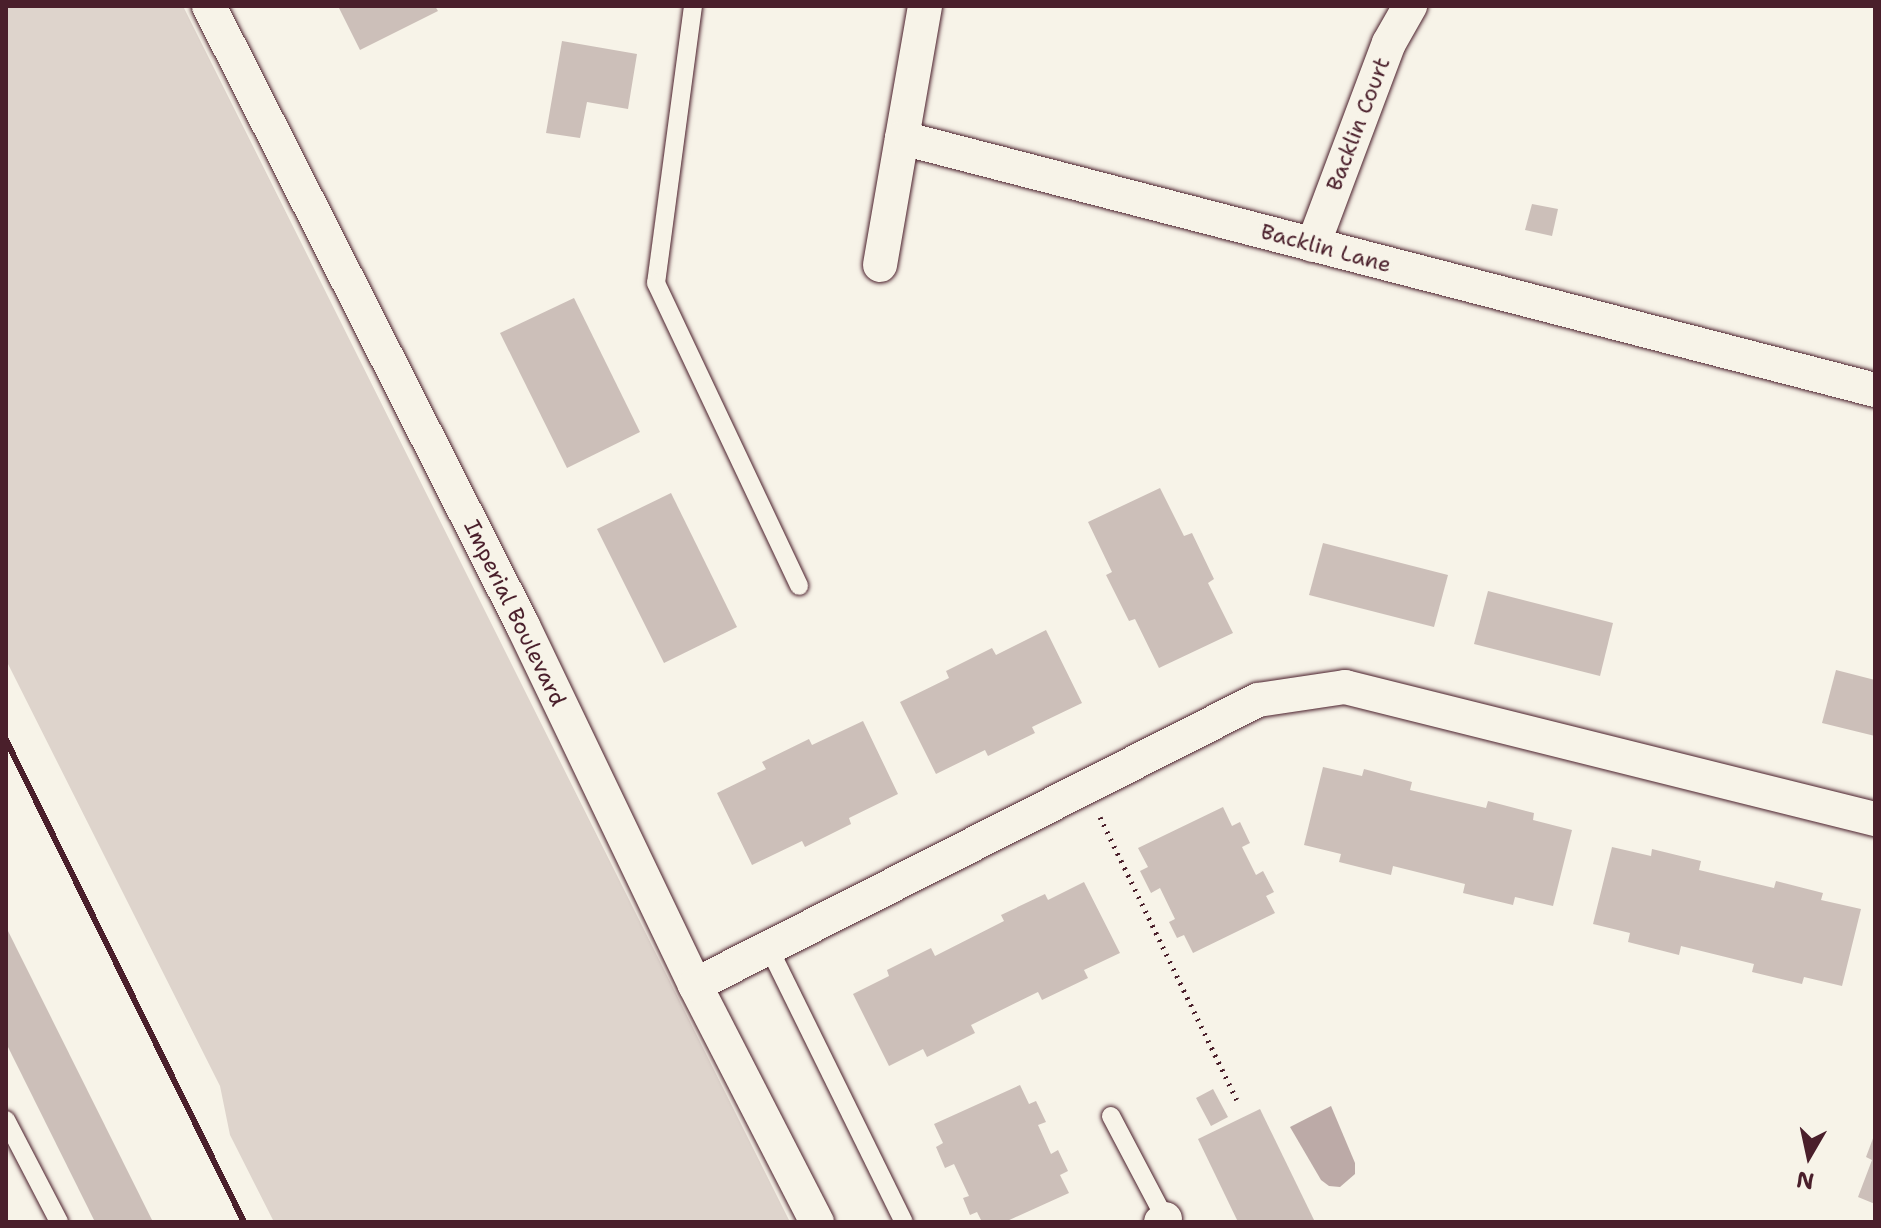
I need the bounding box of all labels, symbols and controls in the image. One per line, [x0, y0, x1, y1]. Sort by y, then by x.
street label: Backlin Court [1320, 54, 1396, 194]
street label: Backlin Lane [1258, 218, 1394, 278]
street label: Imperial Boulevard [458, 516, 572, 710]
north arrow [1769, 1116, 1849, 1196]
text: N [1794, 1165, 1816, 1196]

